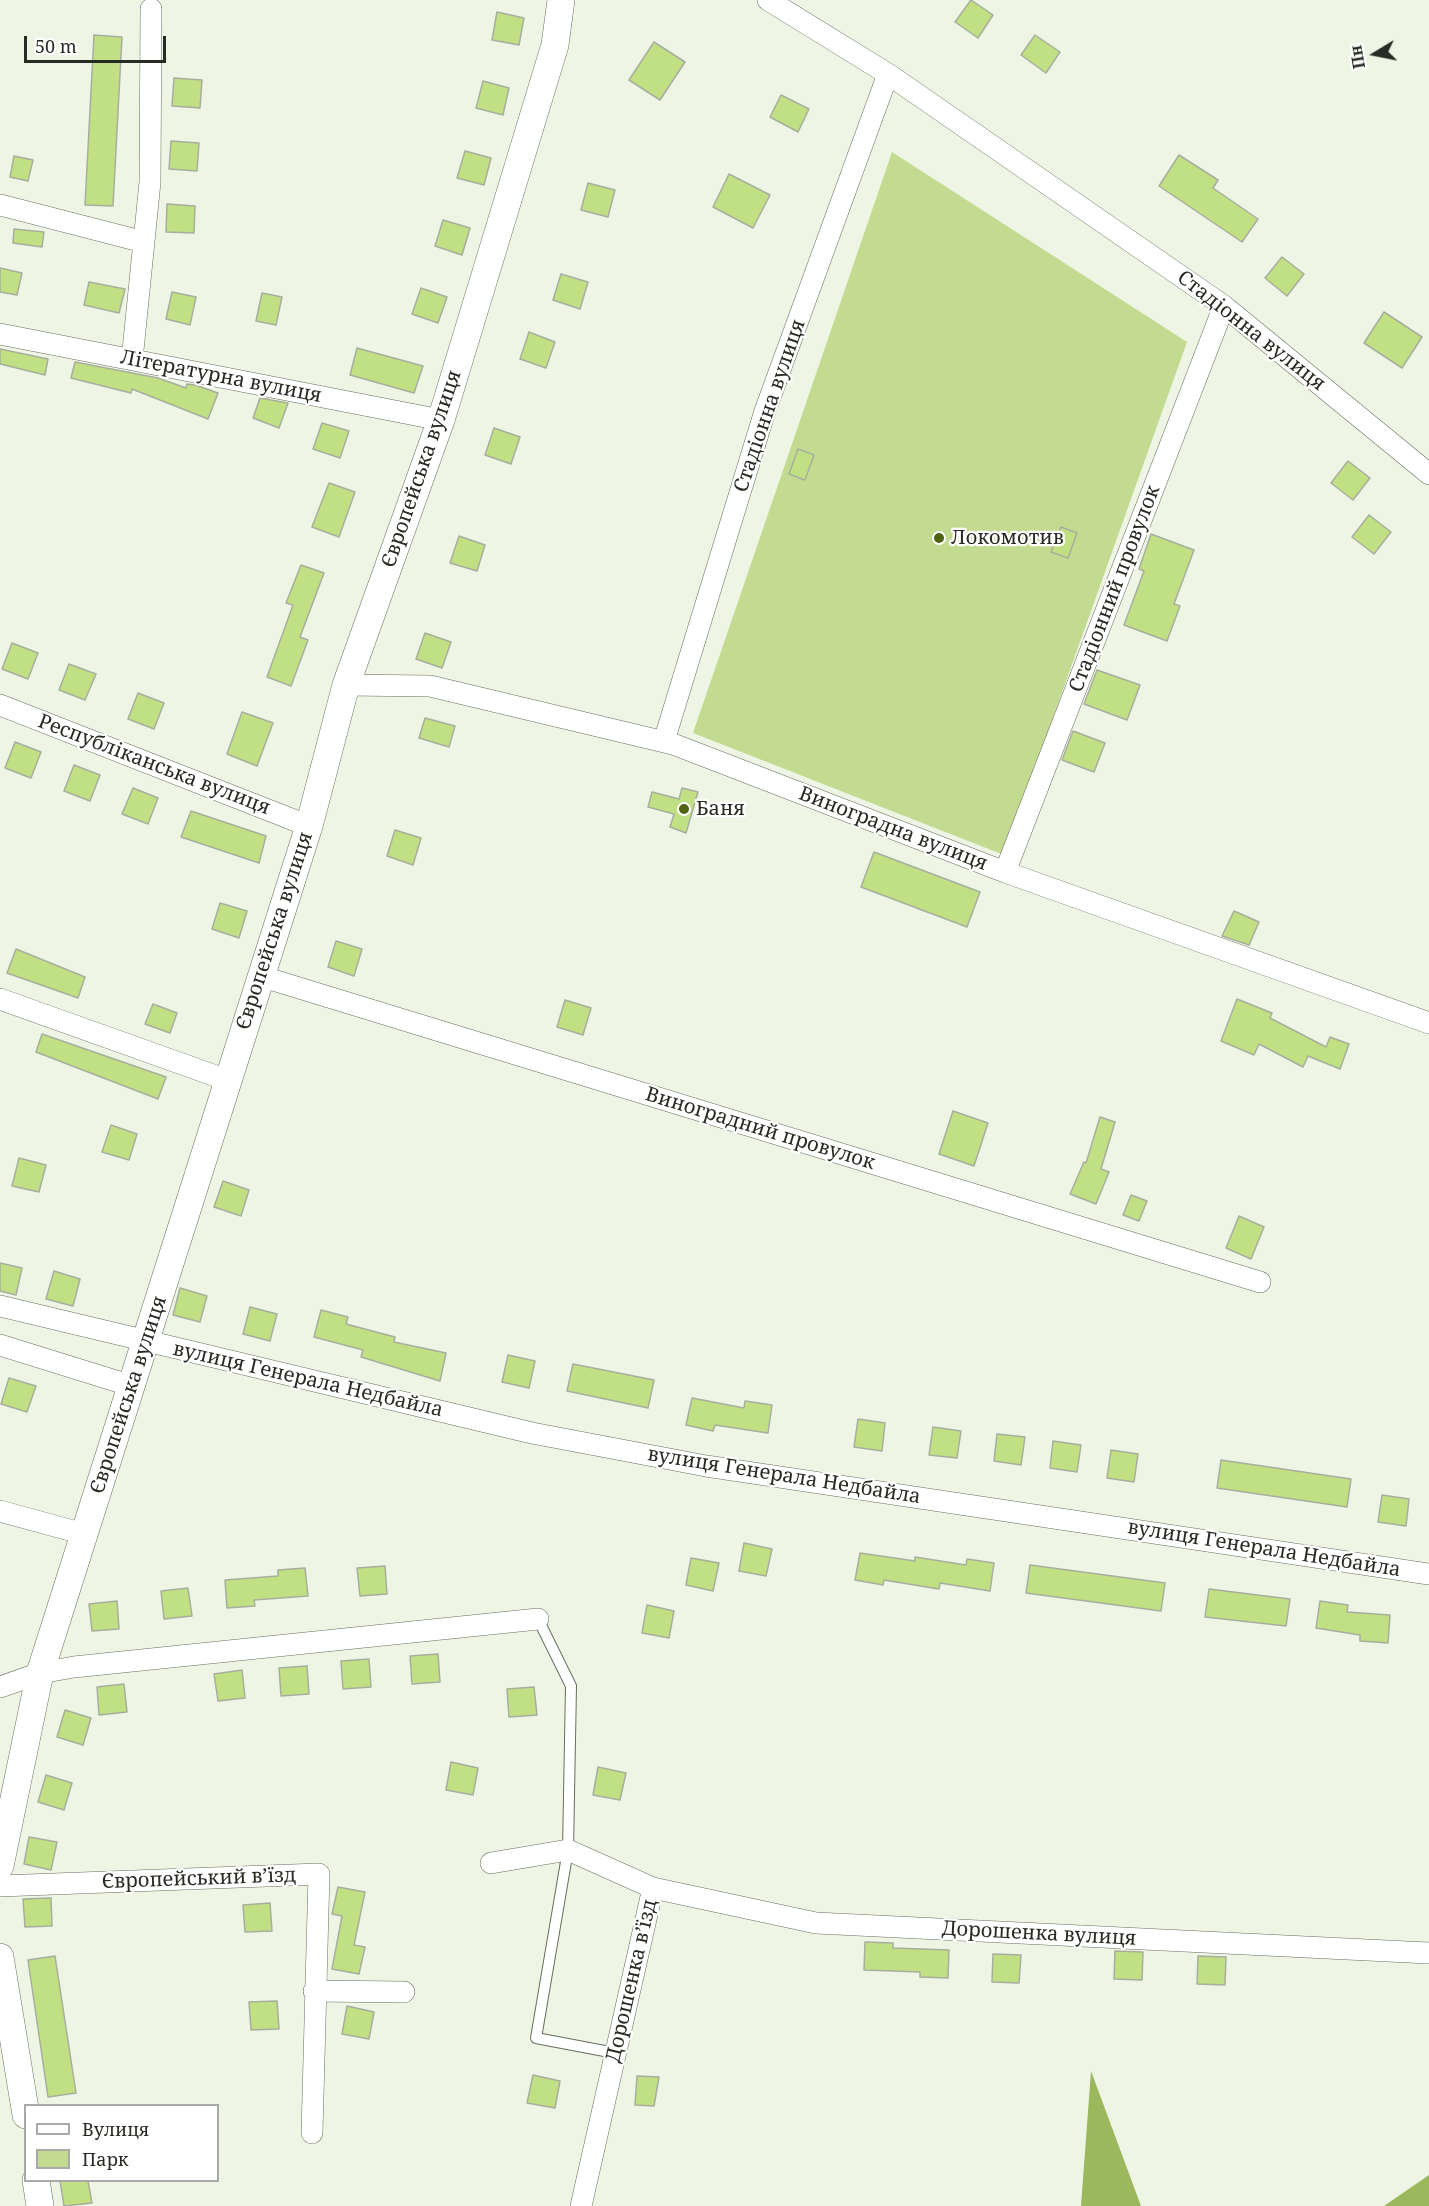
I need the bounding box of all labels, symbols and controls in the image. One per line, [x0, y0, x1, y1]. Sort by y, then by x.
scale bar [27, 24, 170, 62]
north arrow [1345, 24, 1405, 84]
text: 50 m [35, 34, 77, 58]
text: Пн [1344, 44, 1370, 71]
street label: Стадіонна вулиця [1172, 266, 1330, 396]
street label: Стадіонна вулиця [729, 316, 811, 496]
street label: Літературна вулиця [118, 346, 324, 408]
street label: Європейська вулиця [377, 367, 467, 571]
street label: Стадіонний провулок [1064, 482, 1166, 696]
place label: Локомотив [951, 526, 1064, 550]
marker: Локомотив [932, 531, 946, 545]
street label: Республіканська вулиця [35, 710, 273, 820]
street label: Виноградна вулиця [795, 782, 991, 876]
place label: Баня [696, 797, 745, 821]
marker: Баня [677, 802, 691, 816]
street label: Європейська вулиця [232, 829, 318, 1033]
street label: Виноградний провулок [642, 1083, 878, 1175]
street label: Європейська вулиця [86, 1293, 172, 1497]
street label: вулиця Генерала Недбайла [171, 1337, 445, 1423]
street label: вулиця Генерала Недбайла [646, 1443, 922, 1509]
street label: вулиця Генерала Недбайла [1126, 1516, 1402, 1582]
street label: Європейський в’їзд [101, 1864, 297, 1894]
street label: Дорошенка в’їзд [602, 1897, 662, 2065]
street label: Дорошенка вулиця [941, 1917, 1137, 1951]
legend [24, 2104, 219, 2182]
text: Вулиця [82, 2117, 149, 2141]
text: Парк [82, 2147, 129, 2171]

